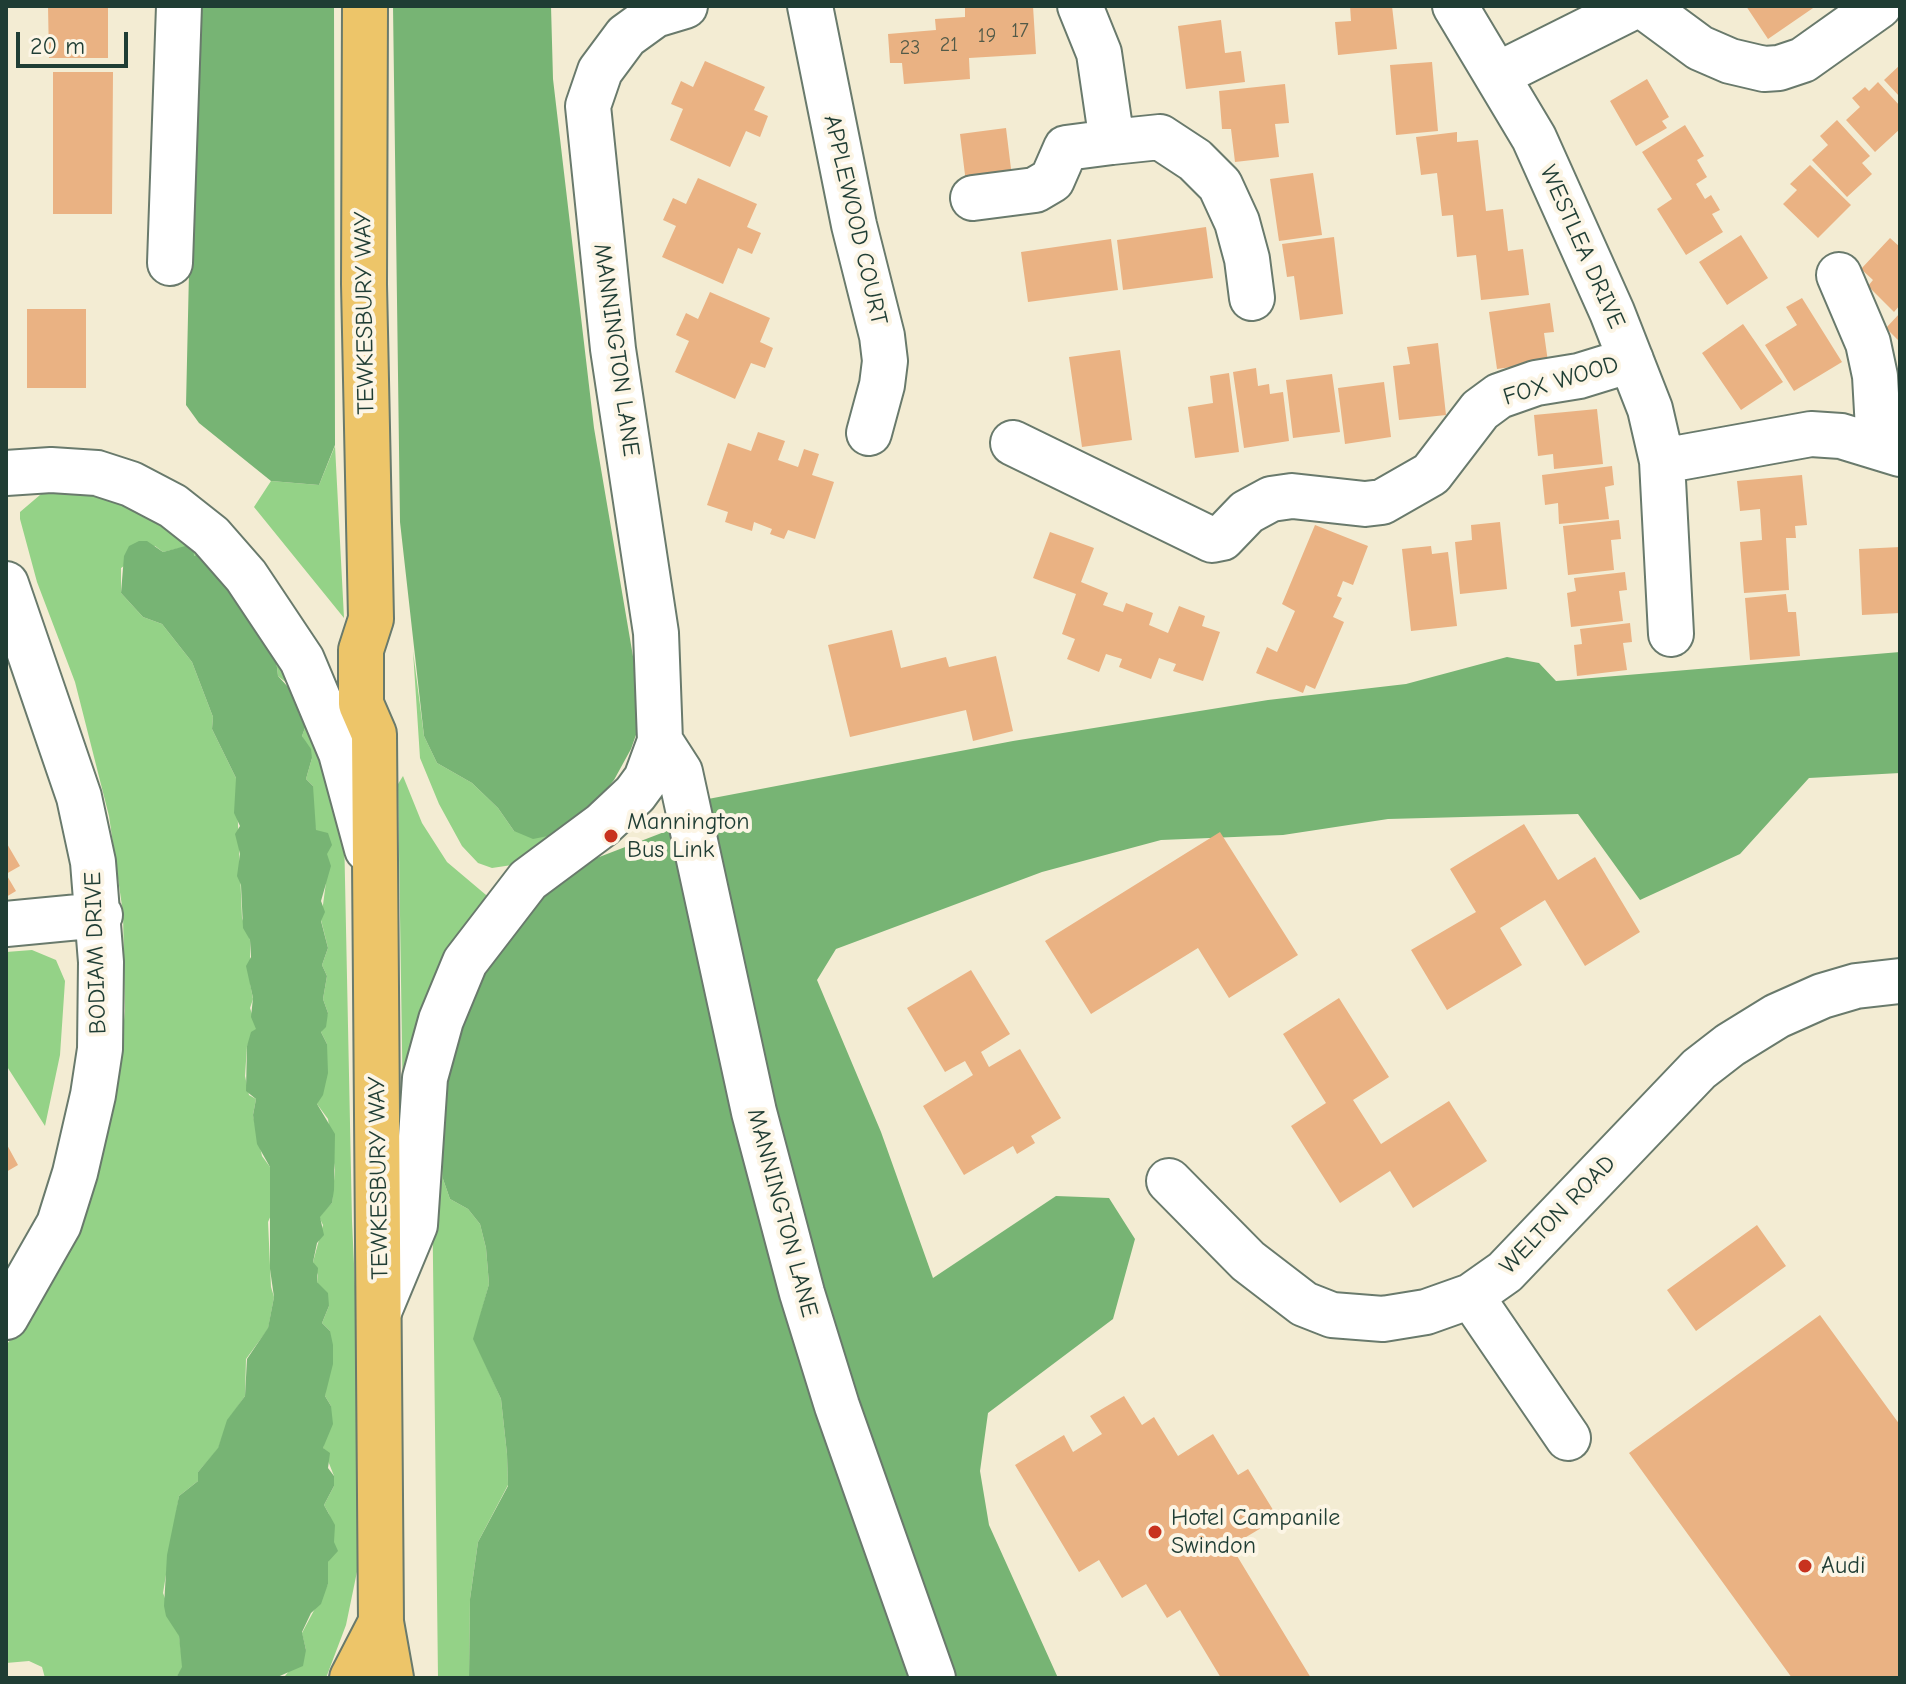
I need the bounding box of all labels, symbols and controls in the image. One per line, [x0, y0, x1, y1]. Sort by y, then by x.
scale bar [20, 16, 132, 66]
house number: 17 [1011, 19, 1029, 43]
house number: 19 [978, 24, 996, 48]
text: 20 m [30, 32, 85, 60]
house number: 21 [940, 33, 958, 57]
house number: 23 [900, 36, 920, 60]
street label: APPLEWOOD COURT [817, 112, 893, 328]
street label: WESTLEA DRIVE [1533, 161, 1631, 333]
street label: TEWKESBURY WAY [349, 211, 381, 415]
street label: MANNINGTON LANE [587, 242, 645, 458]
street label: FOX WOOD [1500, 350, 1622, 412]
place label: Mannington Bus Link [627, 808, 750, 864]
marker: Mannington Bus Link [602, 827, 620, 845]
street label: BODIAM DRIVE [79, 871, 113, 1035]
street label: TEWKESBURY WAY [363, 1076, 395, 1280]
street label: MANNINGTON LANE [740, 1106, 824, 1320]
street label: WELTON ROAD [1494, 1150, 1622, 1280]
place label: Hotel Campanile Swindon [1171, 1504, 1340, 1560]
marker: Hotel Campanile Swindon [1146, 1523, 1164, 1541]
place label: Audi [1821, 1552, 1865, 1580]
marker: Audi [1796, 1557, 1814, 1575]

